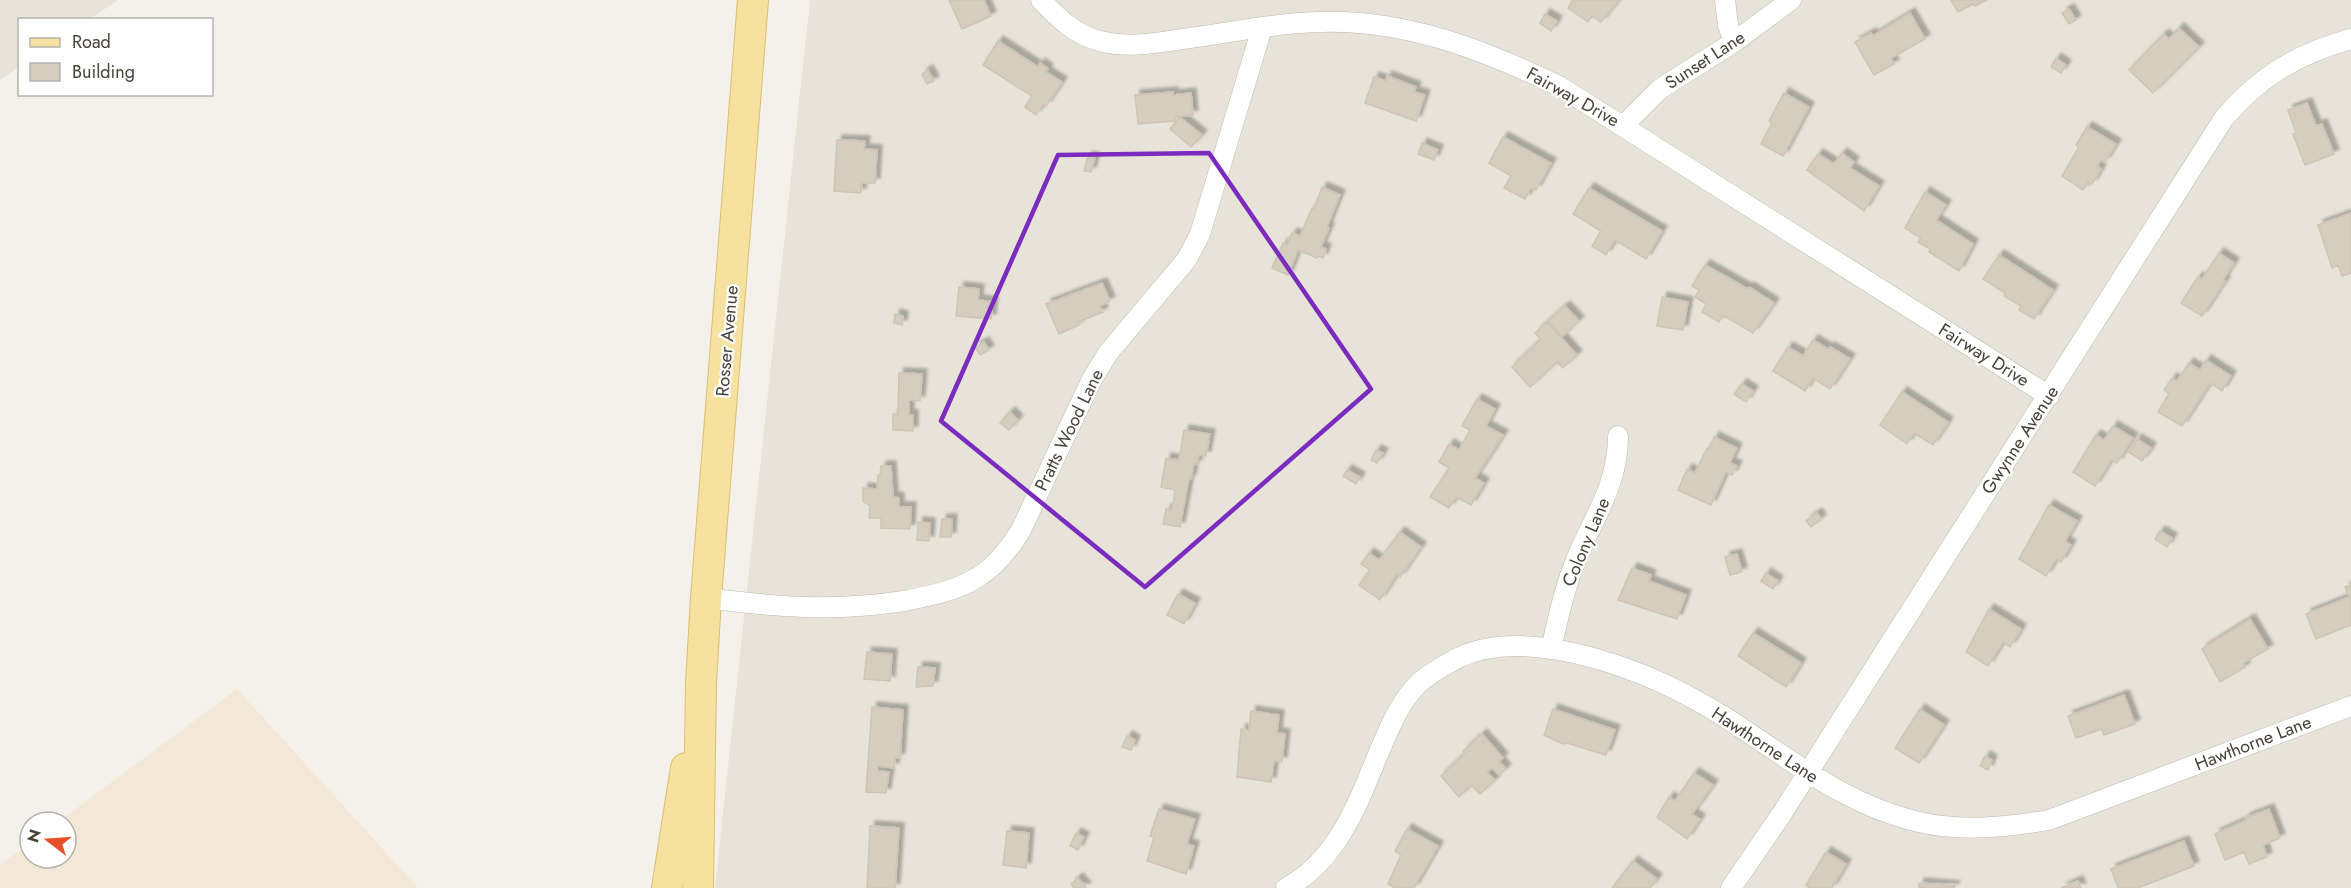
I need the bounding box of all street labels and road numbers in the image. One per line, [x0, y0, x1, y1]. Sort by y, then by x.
street label: Sunset Lane [1660, 24, 1750, 96]
street label: Fairway Drive [1522, 61, 1624, 133]
street label: Rosser Avenue [709, 284, 745, 398]
street label: Fairway Drive [1934, 317, 2034, 393]
street label: Pratts Wood Lane [1028, 365, 1110, 495]
street label: Gwynne Avenue [1975, 381, 2065, 499]
street label: Colony Lane [1556, 494, 1616, 590]
street label: Hawthorne Lane [1706, 701, 1824, 789]
street label: Hawthorne Lane [2191, 709, 2315, 777]

